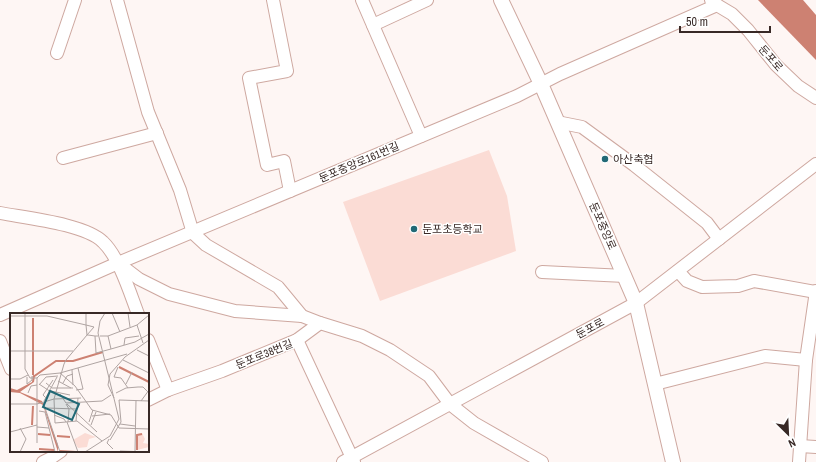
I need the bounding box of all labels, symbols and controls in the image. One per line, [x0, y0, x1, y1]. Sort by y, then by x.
scale bar [680, 8, 770, 34]
text: 50 m [686, 14, 708, 30]
street label: 둔포로 [756, 42, 786, 74]
street label: 둔포중앙로161번길 [317, 139, 401, 185]
place label: 아산축협 [613, 152, 653, 166]
marker: 아산축협 [600, 154, 610, 164]
street label: 둔포중앙로 [586, 200, 620, 252]
place label: 둔포초등학교 [422, 222, 483, 236]
marker: 둔포초등학교 [409, 224, 419, 234]
inset map [10, 313, 149, 452]
street label: 둔포로 [573, 315, 607, 341]
street label: 둔포로38번길 [233, 336, 295, 372]
north arrow [768, 414, 808, 454]
text: N [786, 435, 798, 451]

